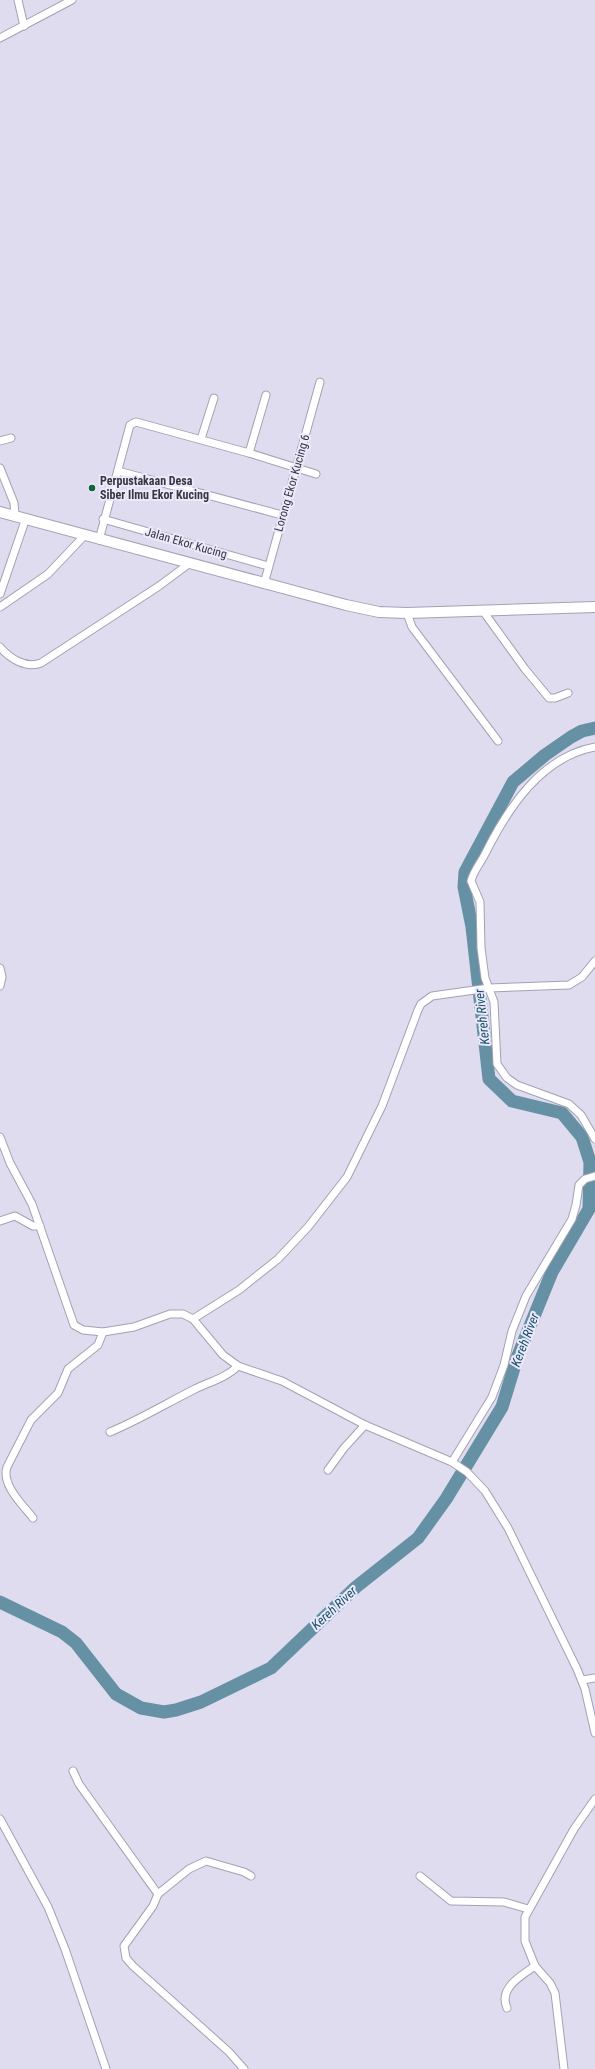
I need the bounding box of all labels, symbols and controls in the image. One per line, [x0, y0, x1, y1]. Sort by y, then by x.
street label: Lorong Ekor Kucing 6 [271, 433, 313, 533]
place label: Perpustakaan Desa Siber Ilmu Ekor Kucing [100, 474, 209, 502]
marker: Perpustakaan Desa Siber Ilmu Ekor Kucing [87, 483, 97, 493]
street label: Jalan Ekor Kucing [143, 525, 229, 561]
water label: Kereh River [471, 987, 492, 1046]
water label: Kereh River [508, 1310, 542, 1369]
water label: Kereh River [308, 1583, 360, 1633]

